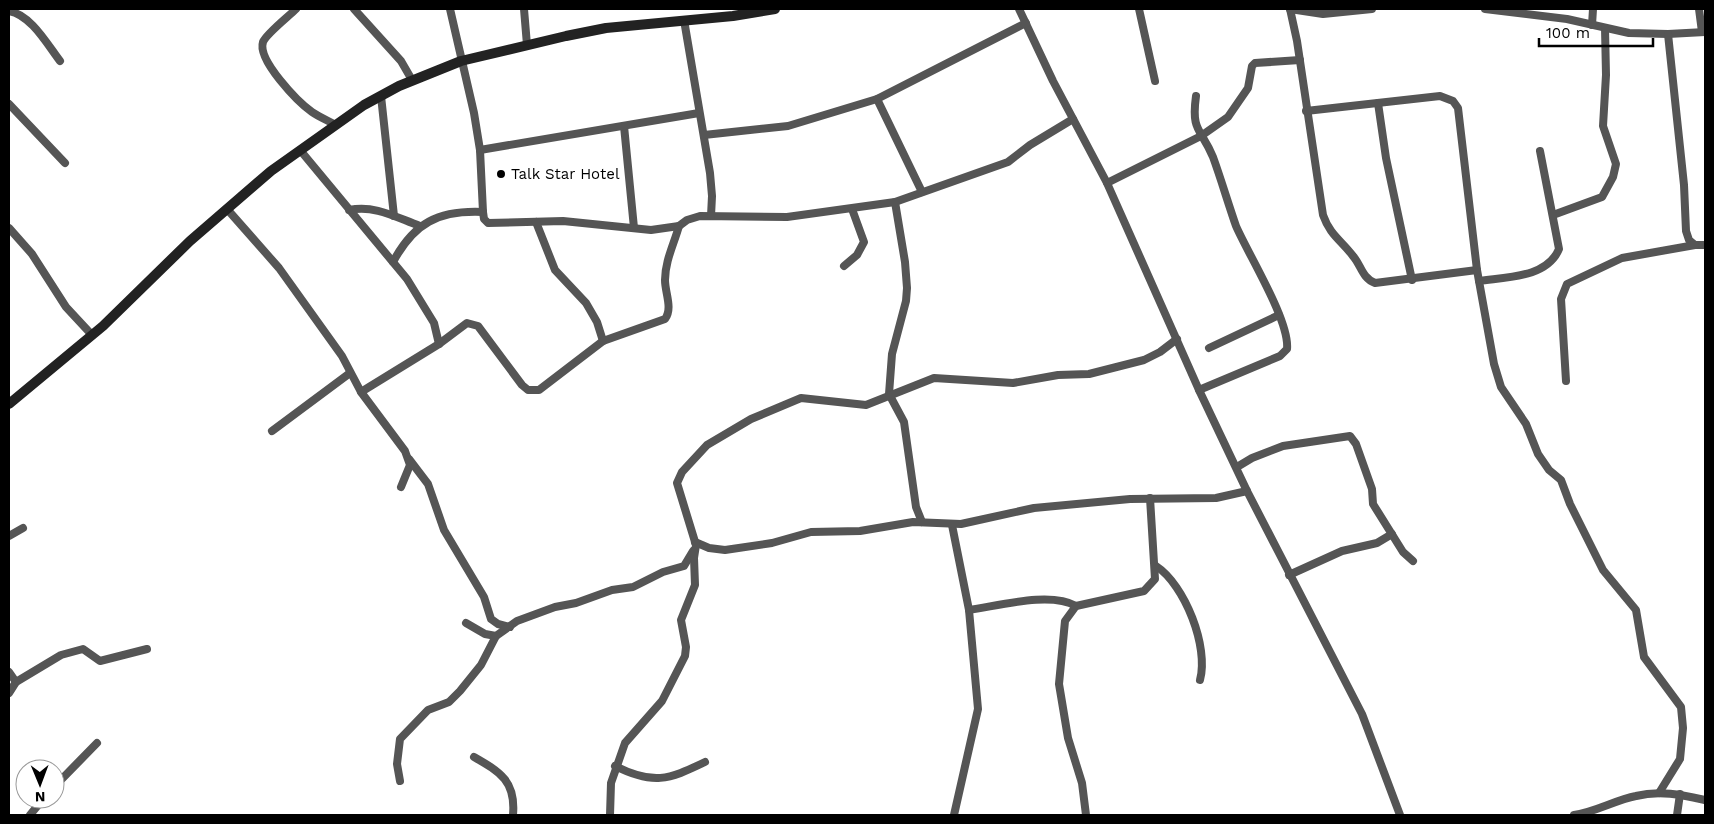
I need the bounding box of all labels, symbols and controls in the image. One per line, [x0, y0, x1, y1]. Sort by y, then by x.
scale bar [1539, 15, 1653, 47]
text: 100 m [1546, 24, 1590, 42]
place label: Talk Star Hotel [511, 165, 620, 183]
marker: Talk Star Hotel [495, 168, 507, 180]
north arrow [15, 759, 65, 809]
text: N [35, 789, 46, 805]

